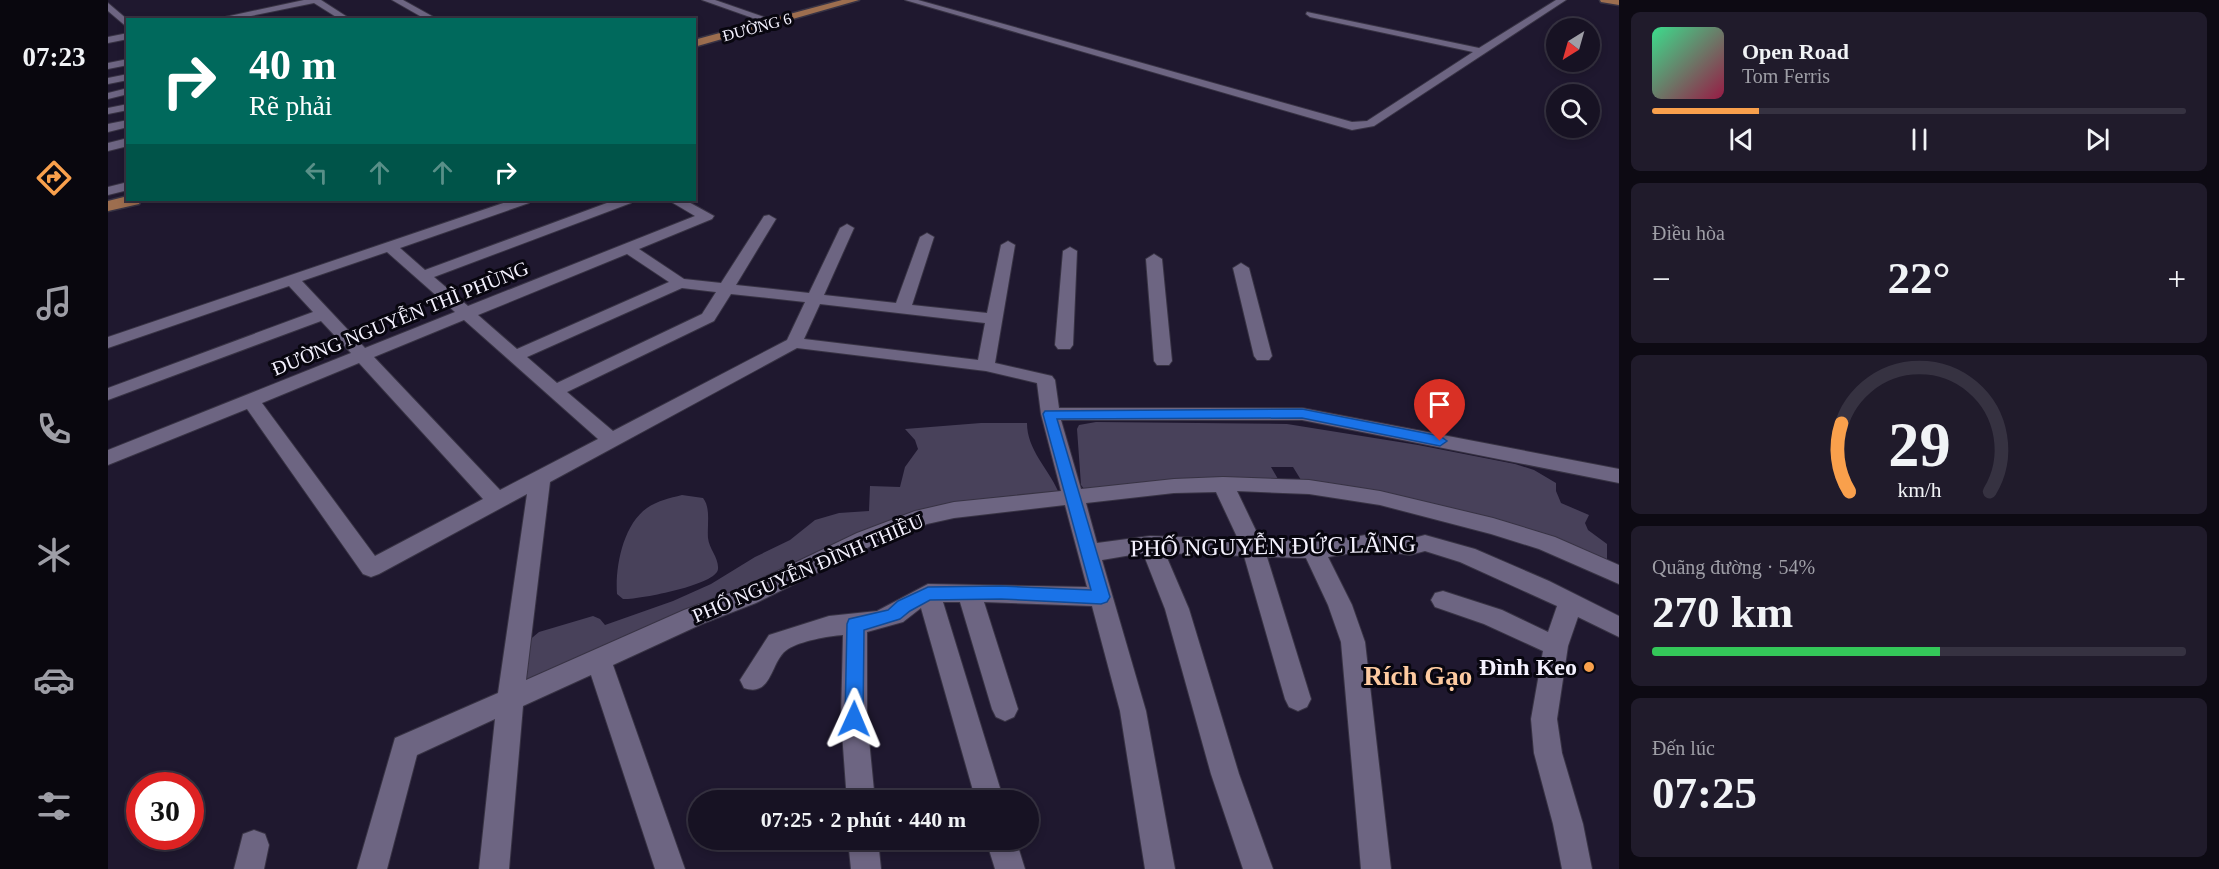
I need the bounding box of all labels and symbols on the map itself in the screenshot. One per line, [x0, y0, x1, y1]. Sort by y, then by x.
street label: ĐƯỜNG 6 [720, 9, 793, 44]
north arrow [1546, 18, 1600, 72]
street label: ĐƯỜNG NGUYỄN THÌ PHÙNG [268, 255, 531, 380]
pin [1414, 379, 1465, 441]
street label: PHỐ NGUYỄN ĐÌNH THIỀU [689, 508, 927, 627]
street label: PHỐ NGUYỄN ĐỨC LÃNG [1130, 531, 1416, 561]
place label: Đình Keo [1479, 654, 1577, 680]
marker: Đình Keo [1582, 660, 1596, 674]
district label: Rích Gạo [1364, 661, 1472, 691]
position arrow [822, 687, 886, 751]
speed limit sign: 30 [126, 772, 204, 850]

